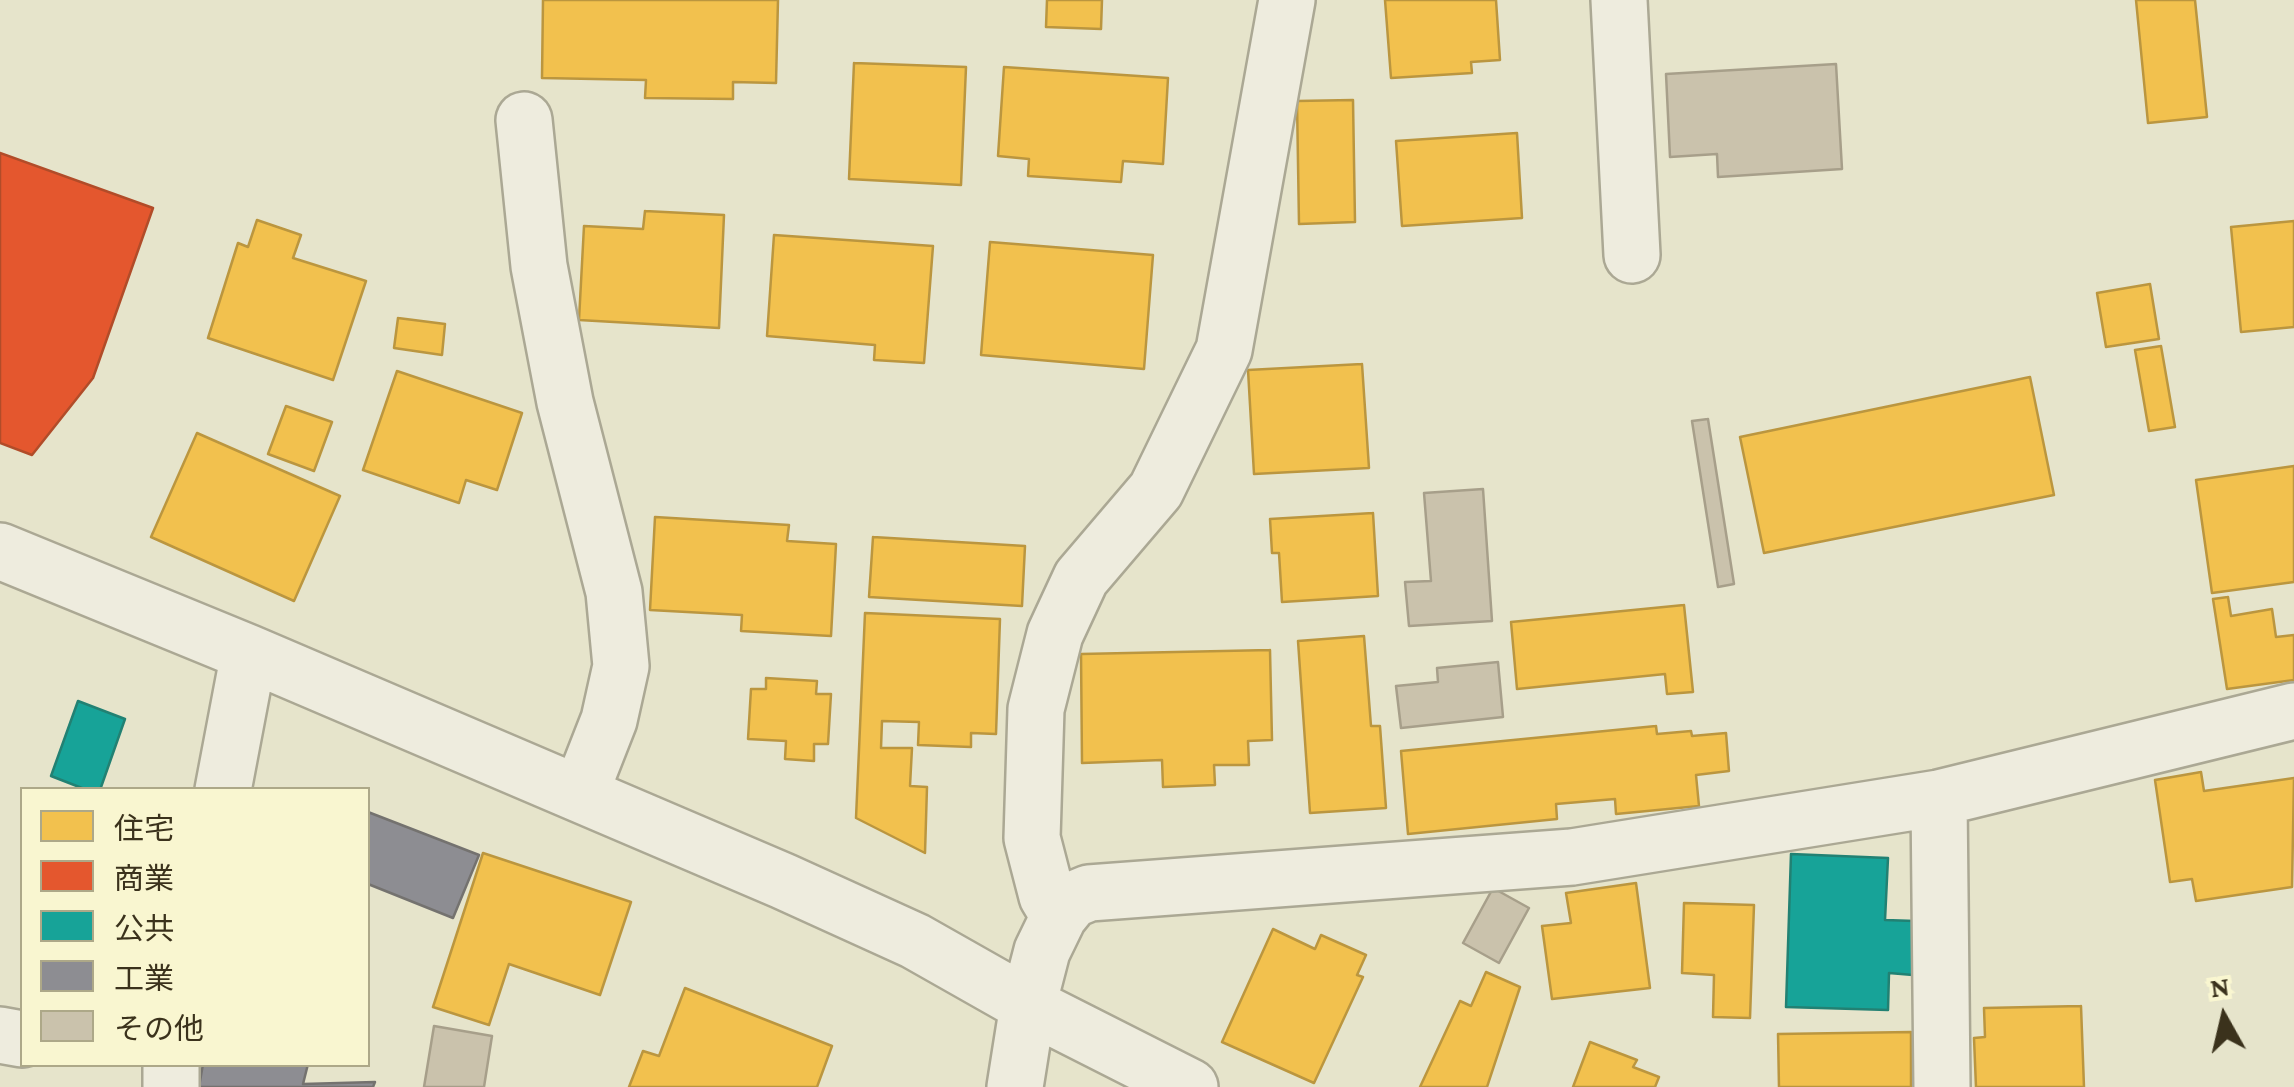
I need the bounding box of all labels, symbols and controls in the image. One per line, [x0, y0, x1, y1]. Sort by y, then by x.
legend [20, 787, 370, 1067]
text: 住宅 [114, 812, 174, 845]
text: 商業 [114, 862, 174, 895]
text: 公共 [114, 912, 174, 945]
text: 工業 [114, 962, 174, 995]
north arrow [2174, 967, 2274, 1067]
text: N [2208, 970, 2231, 1003]
text: その他 [114, 1012, 204, 1045]

